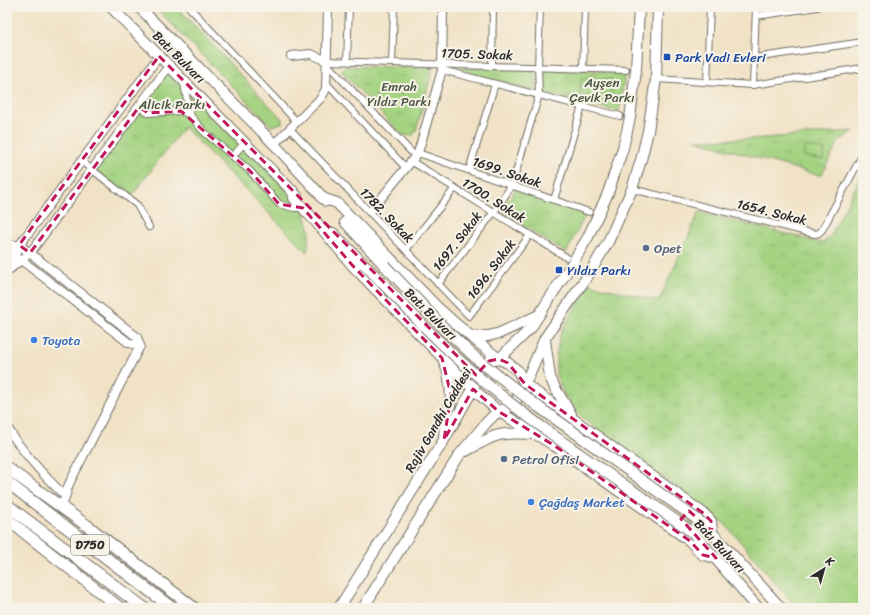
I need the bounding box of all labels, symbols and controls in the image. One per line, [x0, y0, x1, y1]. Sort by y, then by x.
street label: Batı Bulvarı [147, 25, 211, 89]
street label: 1705. Sokak [441, 41, 513, 67]
place label: Park Vadi Evleri [675, 46, 766, 69]
marker: Park Vadi Evleri [662, 52, 672, 62]
park label: Ayşen Çevik Parkı [570, 71, 635, 109]
park label: Emrah Yıldız Parkı [367, 75, 431, 113]
park label: Alicik Parkı [138, 93, 206, 116]
street label: 1699. Sokak [470, 150, 545, 195]
street label: 1700. Sokak [457, 171, 531, 229]
street label: 1782. Sokak [354, 182, 420, 249]
street label: 1654. Sokak [735, 192, 810, 232]
street label: 1697. Sokak [426, 206, 488, 276]
street label: 1696. Sokak [461, 234, 522, 304]
place label: Opet [654, 237, 682, 260]
marker: Opet [641, 243, 651, 253]
place label: Yıldız Parkı [567, 259, 631, 282]
marker: Yıldız Parkı [554, 265, 564, 275]
street label: Batı Bulvarı [399, 282, 463, 346]
place label: Toyota [42, 329, 81, 352]
marker: Toyota [29, 335, 39, 345]
street label: Rajiv Gandhi Caddesi [399, 363, 478, 477]
place label: Petrol Ofisi [512, 448, 579, 471]
marker: Petrol Ofisi [499, 454, 509, 464]
place label: Çağdaş Market [539, 491, 625, 514]
marker: Çağdaş Market [526, 497, 536, 507]
street label: Batı Bulvarı [688, 513, 752, 579]
road number: D750 [71, 535, 109, 555]
north arrow [804, 549, 844, 589]
text: K [821, 551, 839, 572]

